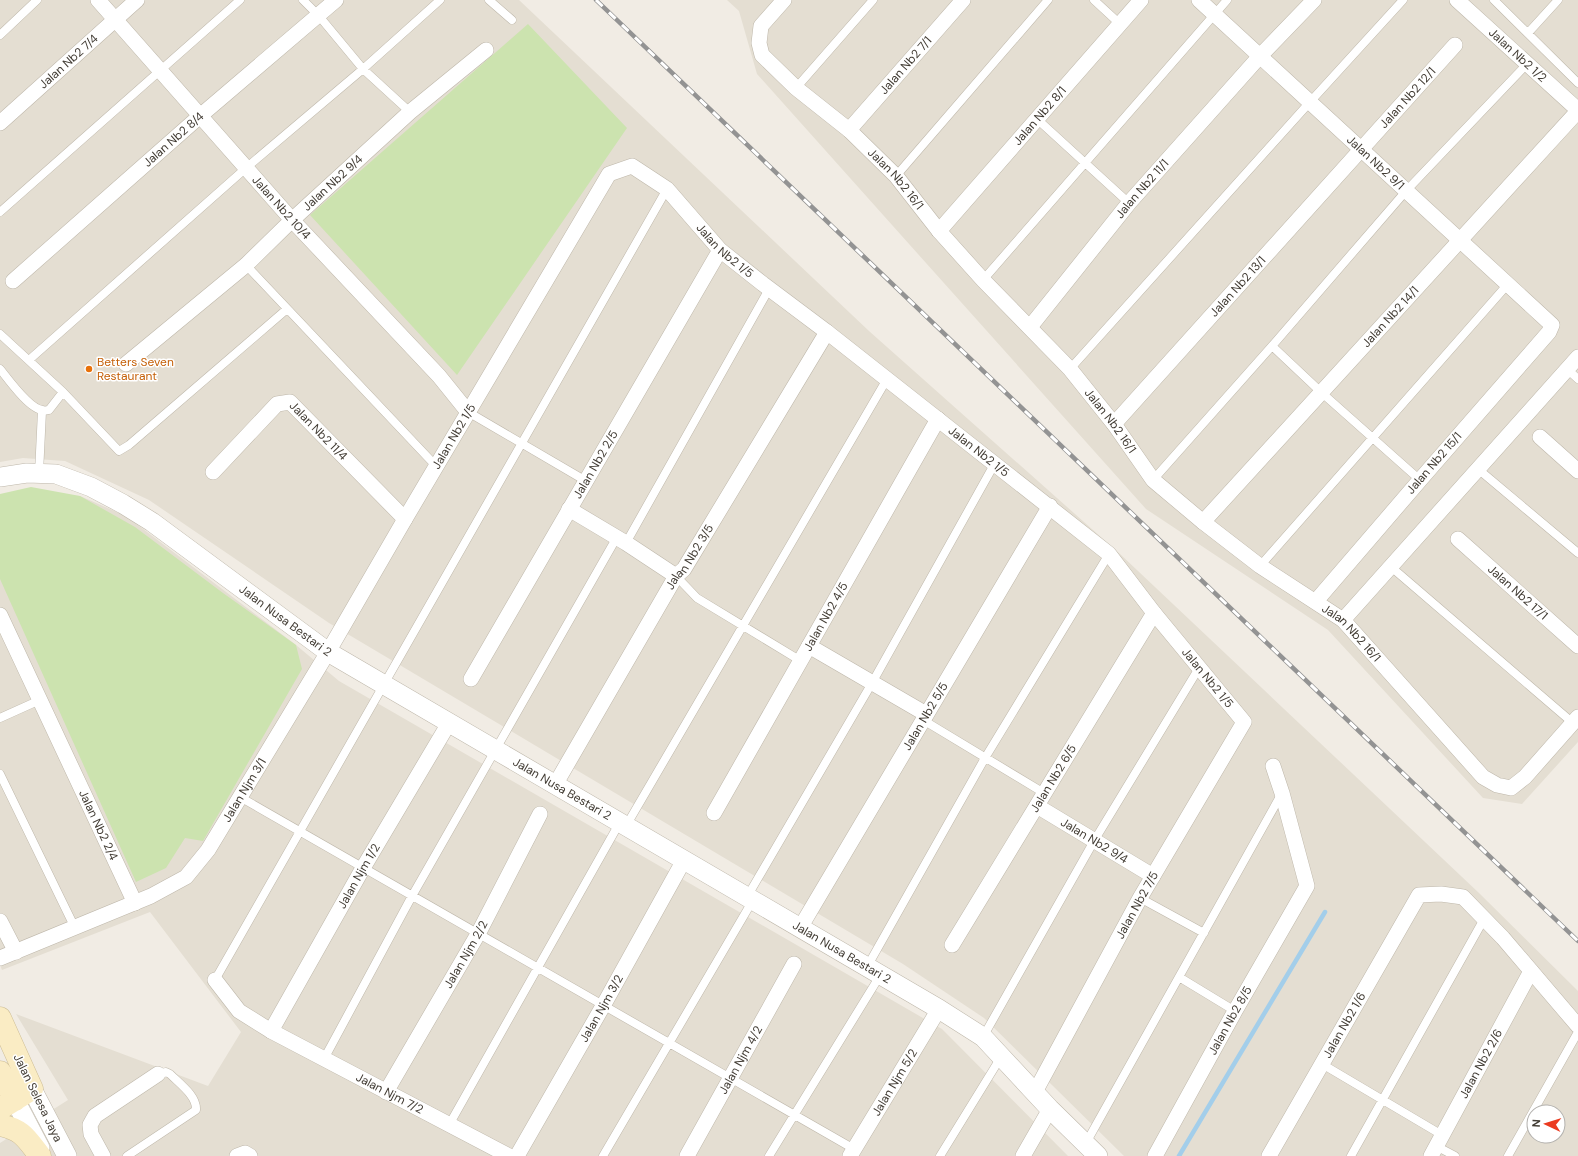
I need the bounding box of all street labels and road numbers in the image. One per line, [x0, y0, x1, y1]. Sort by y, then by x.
street label: Jalan Nb2 1/2 [1485, 25, 1550, 86]
street label: Jalan Nb2 7/4 [35, 31, 101, 92]
street label: Jalan Nb2 7/1 [876, 33, 935, 98]
street label: Jalan Nb2 12/1 [1376, 64, 1439, 132]
street label: Jalan Nb2 8/1 [1010, 83, 1070, 149]
street label: Jalan Nb2 8/4 [140, 108, 207, 171]
street label: Jalan Nb2 9/1 [1343, 132, 1408, 193]
street label: Jalan Nb2 16/1 [864, 145, 927, 213]
street label: Jalan Nb2 9/4 [299, 151, 366, 214]
street label: Jalan Nb2 11/1 [1112, 156, 1172, 222]
street label: Jalan Nb2 10/4 [249, 172, 314, 243]
street label: Jalan Nb2 1/5 [693, 220, 757, 282]
street label: Jalan Nb2 13/1 [1206, 253, 1269, 320]
street label: Jalan Nb2 14/1 [1358, 283, 1422, 351]
street label: Jalan Nb2 16/1 [1081, 385, 1140, 456]
street label: Jalan Nb2 11/4 [286, 398, 351, 464]
street label: Jalan Nb2 1/5 [428, 401, 479, 472]
street label: Jalan Nb2 1/5 [945, 423, 1013, 480]
street label: Jalan Nb2 2/5 [569, 427, 622, 502]
street label: Jalan Nb2 15/1 [1403, 429, 1465, 497]
street label: Jalan Nb2 3/5 [662, 521, 717, 593]
street label: Jalan Nb2 17/1 [1484, 561, 1551, 623]
street label: Jalan Nb2 4/5 [800, 579, 852, 654]
street label: Jalan Nusa Bestari 2 [236, 581, 335, 660]
street label: Jalan Nb2 16/1 [1319, 600, 1385, 665]
street label: Jalan Nb2 1/5 [1178, 645, 1237, 711]
street label: Jalan Nb2 5/5 [899, 679, 952, 753]
street label: Jalan Nb2 6/5 [1027, 742, 1080, 815]
street label: Jalan Nusa Bestari 2 [510, 754, 614, 824]
street label: Jalan Njm 3/1 [219, 755, 270, 825]
street label: Jalan Nb2 2/4 [75, 787, 122, 863]
street label: Jalan Nb2 9/4 [1058, 814, 1131, 867]
street label: Jalan Njm 1/2 [334, 841, 384, 911]
street label: Jalan Nb2 7/5 [1112, 868, 1162, 942]
street label: Jalan Nusa Bestari 2 [790, 917, 894, 987]
street label: Jalan Njm 2/2 [440, 918, 492, 991]
street label: Jalan Njm 3/2 [576, 972, 627, 1045]
street label: Jalan Nb2 8/5 [1204, 983, 1256, 1058]
street label: Jalan Nb2 1/6 [1319, 989, 1369, 1061]
street label: Jalan Njm 4/2 [715, 1023, 766, 1097]
street label: Jalan Nb2 2/6 [1456, 1026, 1506, 1101]
street label: Jalan Njm 5/2 [868, 1046, 921, 1119]
street label: Jalan Selesa Jaya [10, 1051, 66, 1145]
street label: Jalan Njm 7/2 [353, 1069, 426, 1118]

